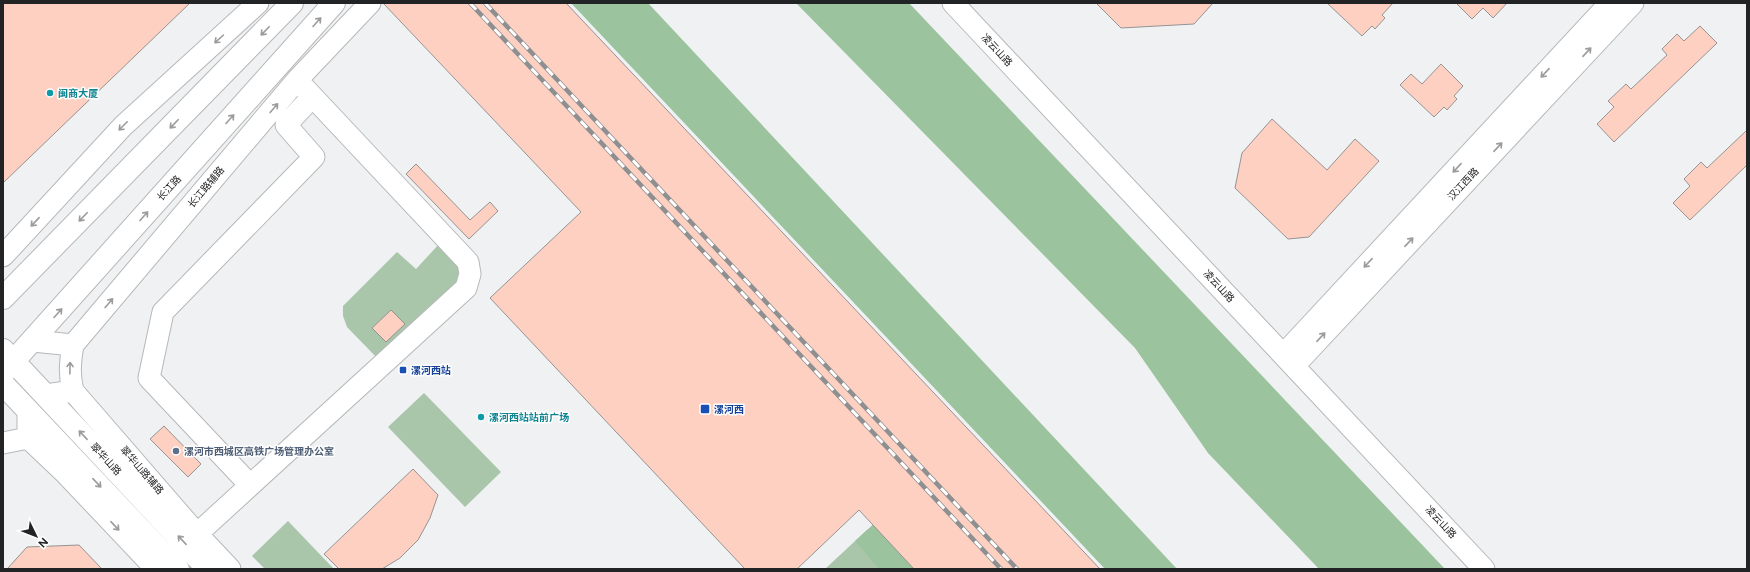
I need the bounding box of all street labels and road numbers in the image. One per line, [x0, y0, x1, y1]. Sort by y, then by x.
street label: 凌云山路 [979, 31, 1015, 69]
street label: 长江路辅路 [185, 164, 227, 210]
street label: 汉江西路 [1445, 165, 1481, 203]
street label: 长江路 [154, 173, 184, 203]
street label: 凌云山路 [1201, 267, 1237, 305]
street label: 翠华山路 [88, 440, 124, 478]
street label: 翠华山路辅路 [117, 443, 167, 497]
street label: 凌云山路 [1423, 503, 1459, 541]

